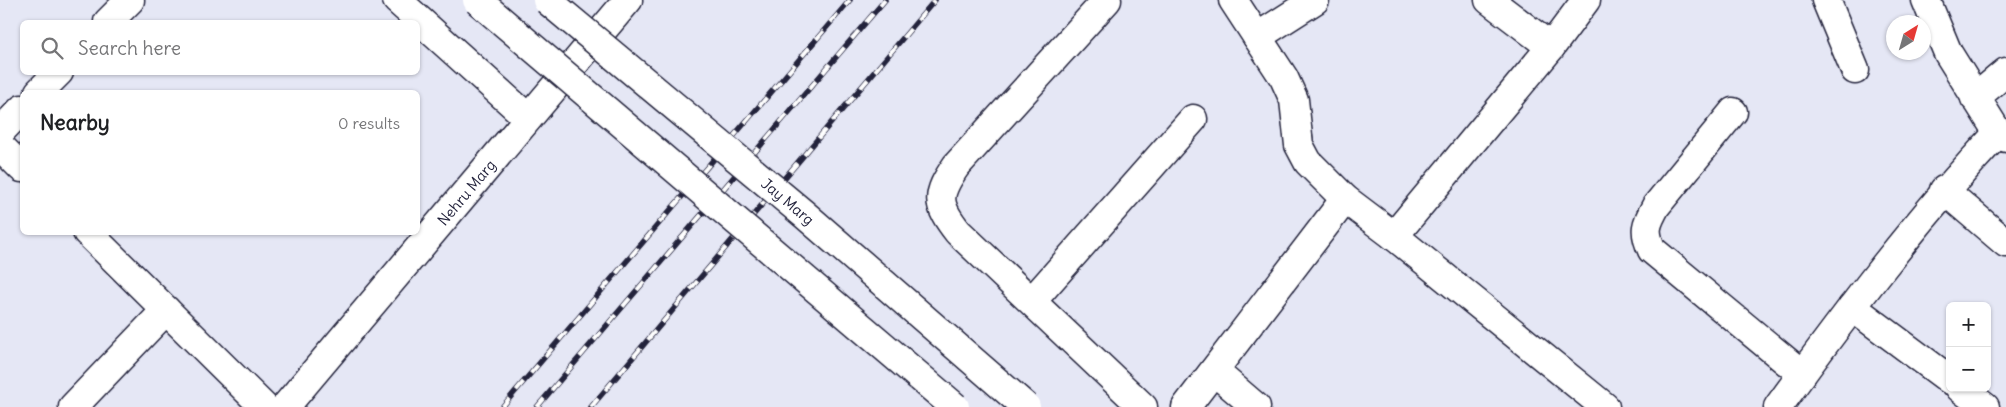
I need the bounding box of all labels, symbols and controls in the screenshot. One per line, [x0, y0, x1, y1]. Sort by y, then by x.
north arrow [1886, 15, 1931, 60]
search box [20, 20, 420, 75]
icon: search [38, 34, 66, 62]
text: Search here [78, 36, 181, 60]
text: Nearby [40, 109, 110, 136]
text: 0 results [338, 113, 400, 133]
street label: Nehru Marg [433, 155, 499, 229]
street label: Jay Marg [758, 173, 819, 229]
map controls [1946, 302, 1991, 392]
button: + [1946, 302, 1991, 347]
button: − [1946, 347, 1991, 392]

